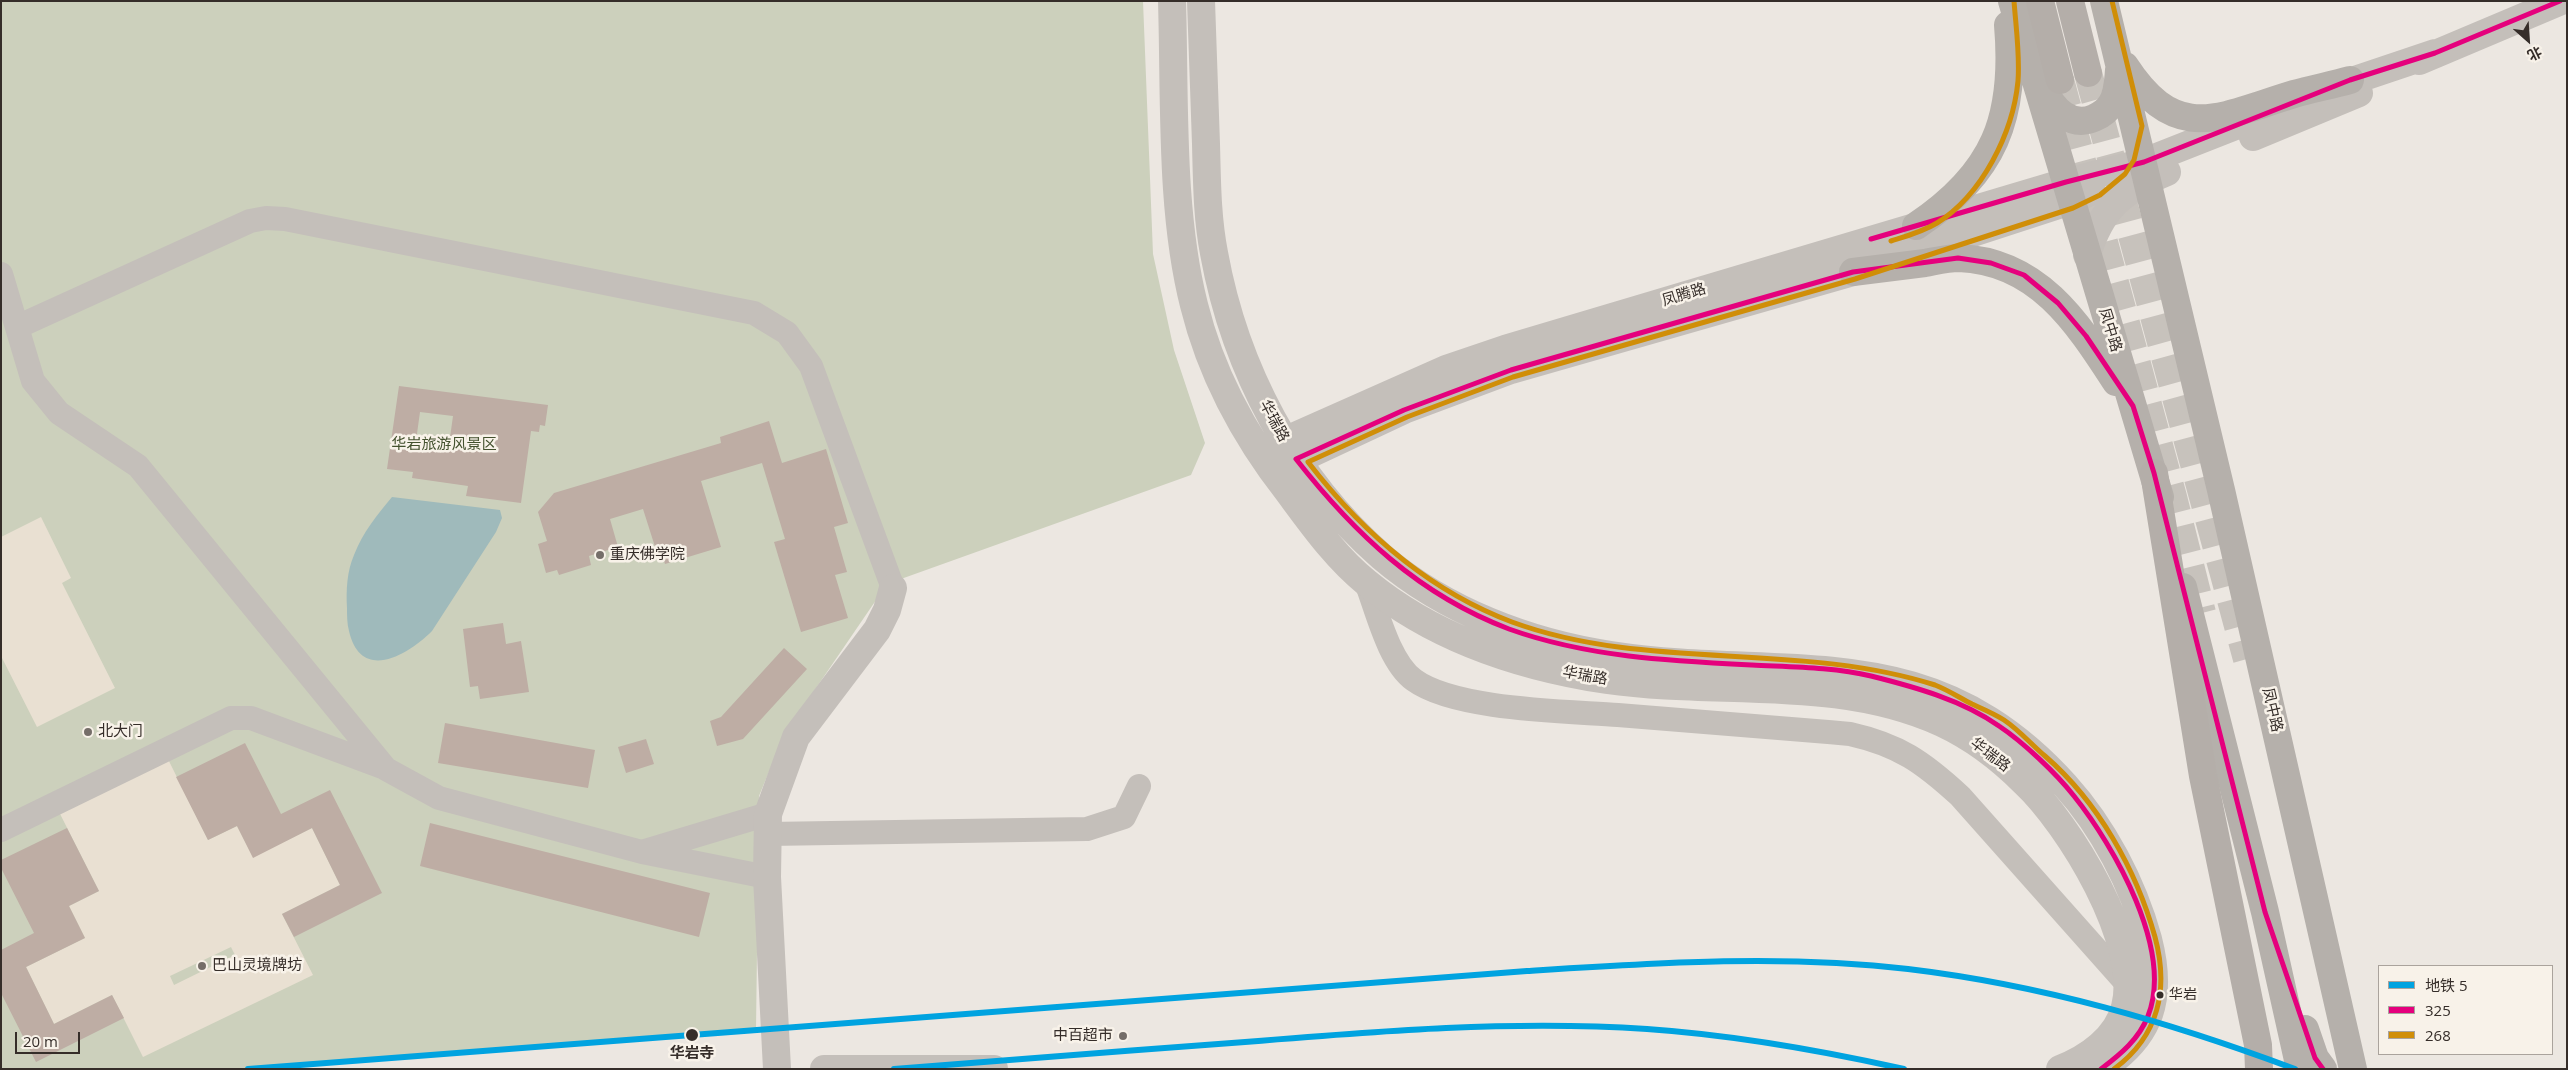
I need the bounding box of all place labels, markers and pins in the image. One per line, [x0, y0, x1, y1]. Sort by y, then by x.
place label: 重庆佛学院 [610, 546, 685, 564]
marker: 重庆佛学院 [594, 549, 606, 561]
place label: 北大门 [98, 723, 143, 741]
marker: 北大门 [82, 726, 94, 738]
place label: 巴山灵境牌坊 [212, 957, 302, 975]
marker: 巴山灵境牌坊 [196, 960, 208, 972]
place label: 华岩 [2169, 987, 2197, 1003]
marker: 华岩 [2155, 990, 2165, 1000]
marker: 华岩寺 [684, 1027, 700, 1043]
place label: 中百超市 [1053, 1027, 1113, 1045]
marker: 中百超市 [1117, 1030, 1129, 1042]
place label: 华岩寺 [670, 1045, 714, 1063]

